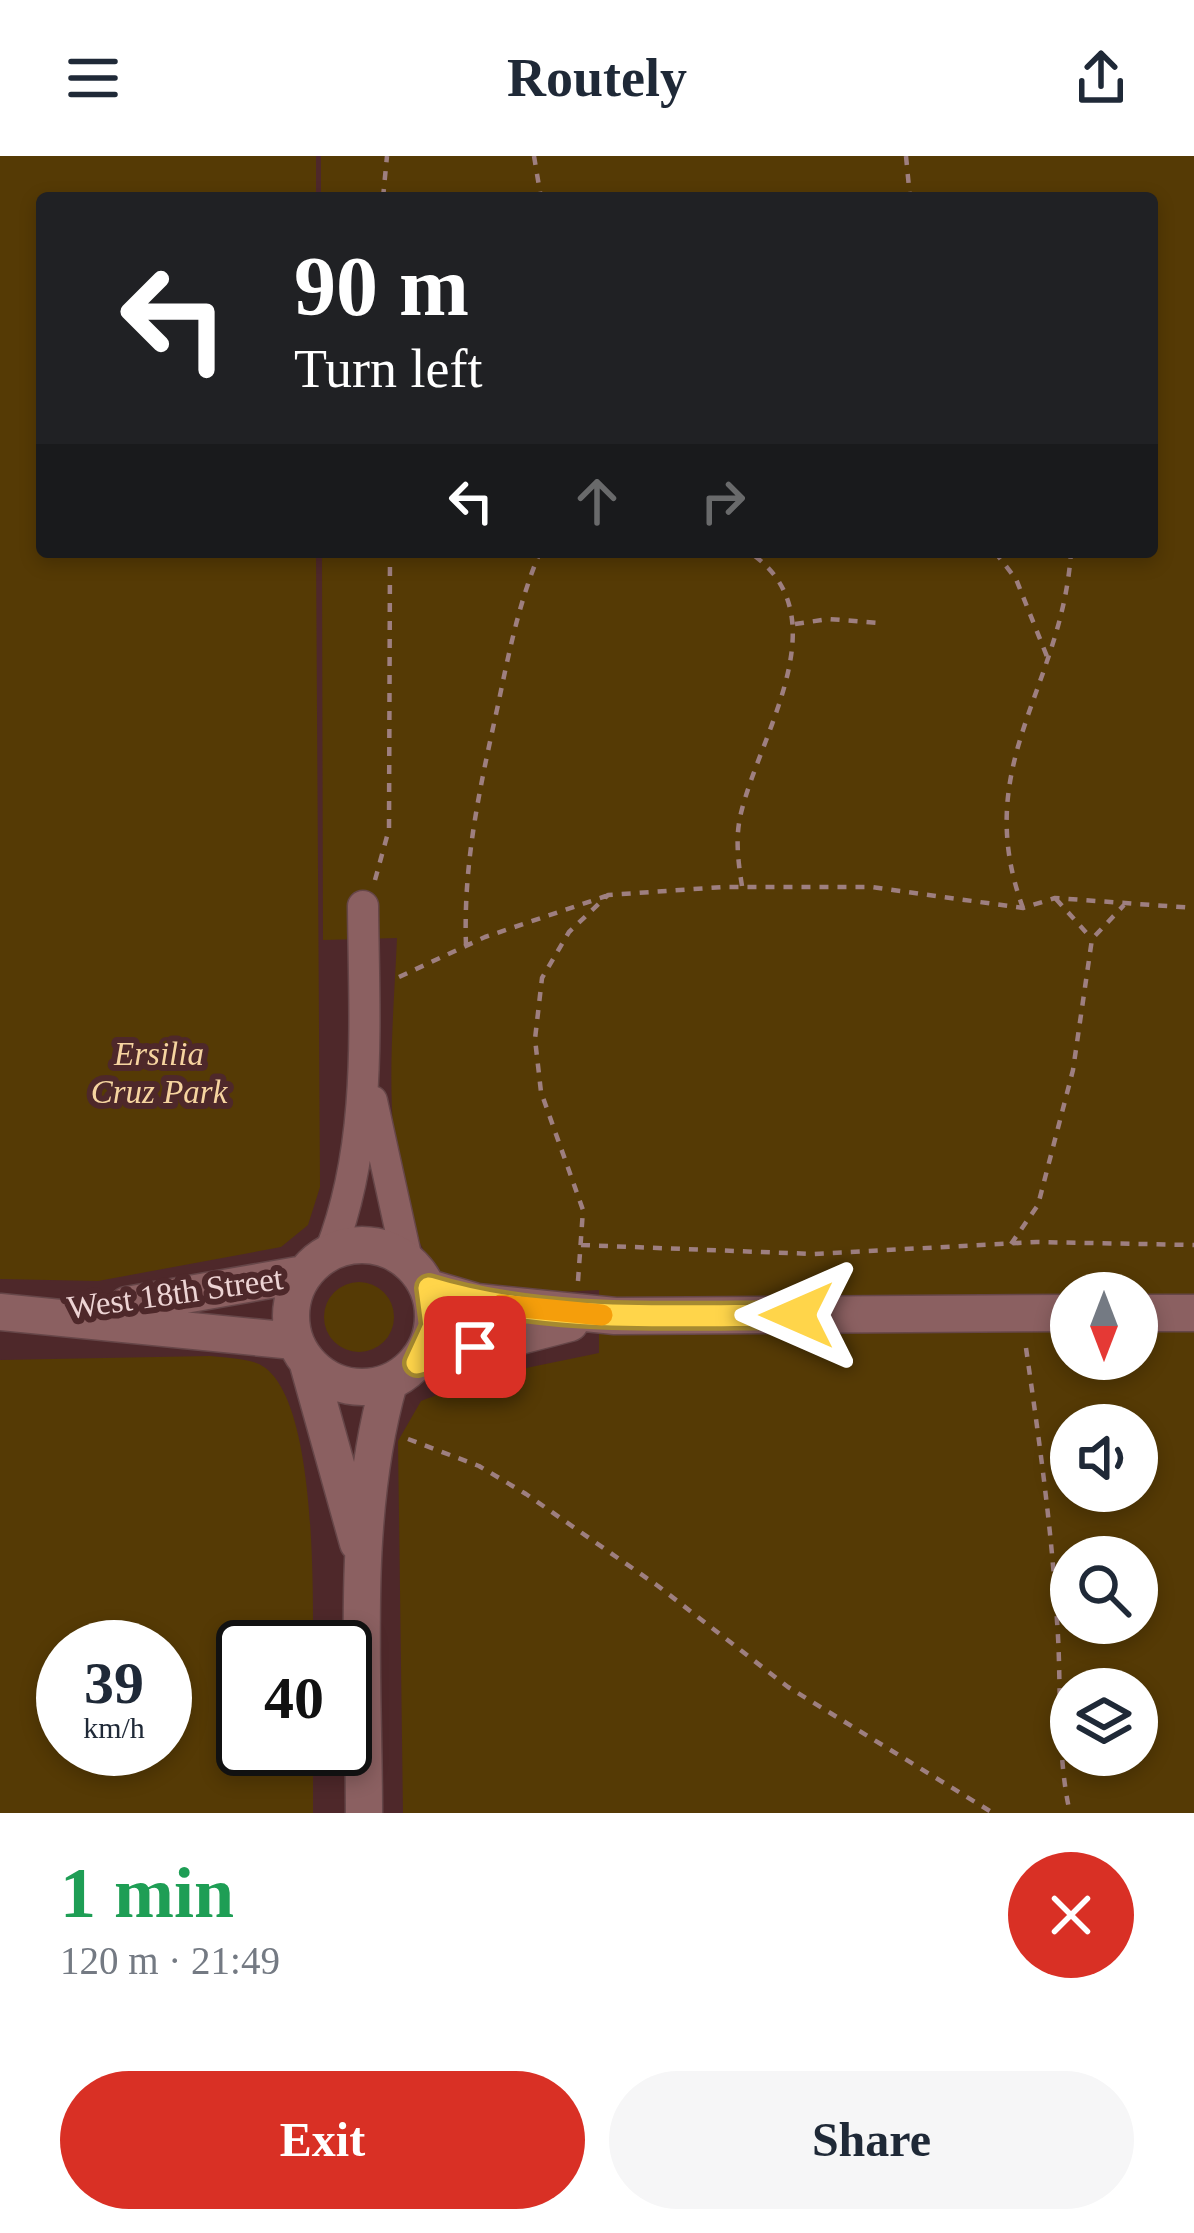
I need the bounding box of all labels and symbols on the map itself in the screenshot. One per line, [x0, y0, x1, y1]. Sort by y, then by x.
park label: Ersilia Cruz Park [91, 1036, 229, 1110]
position arrow [734, 1252, 860, 1378]
street label: West 18th Street [65, 1260, 285, 1326]
north arrow [1050, 1272, 1158, 1380]
pin [424, 1296, 526, 1398]
speed limit sign: 40 [216, 1620, 372, 1776]

